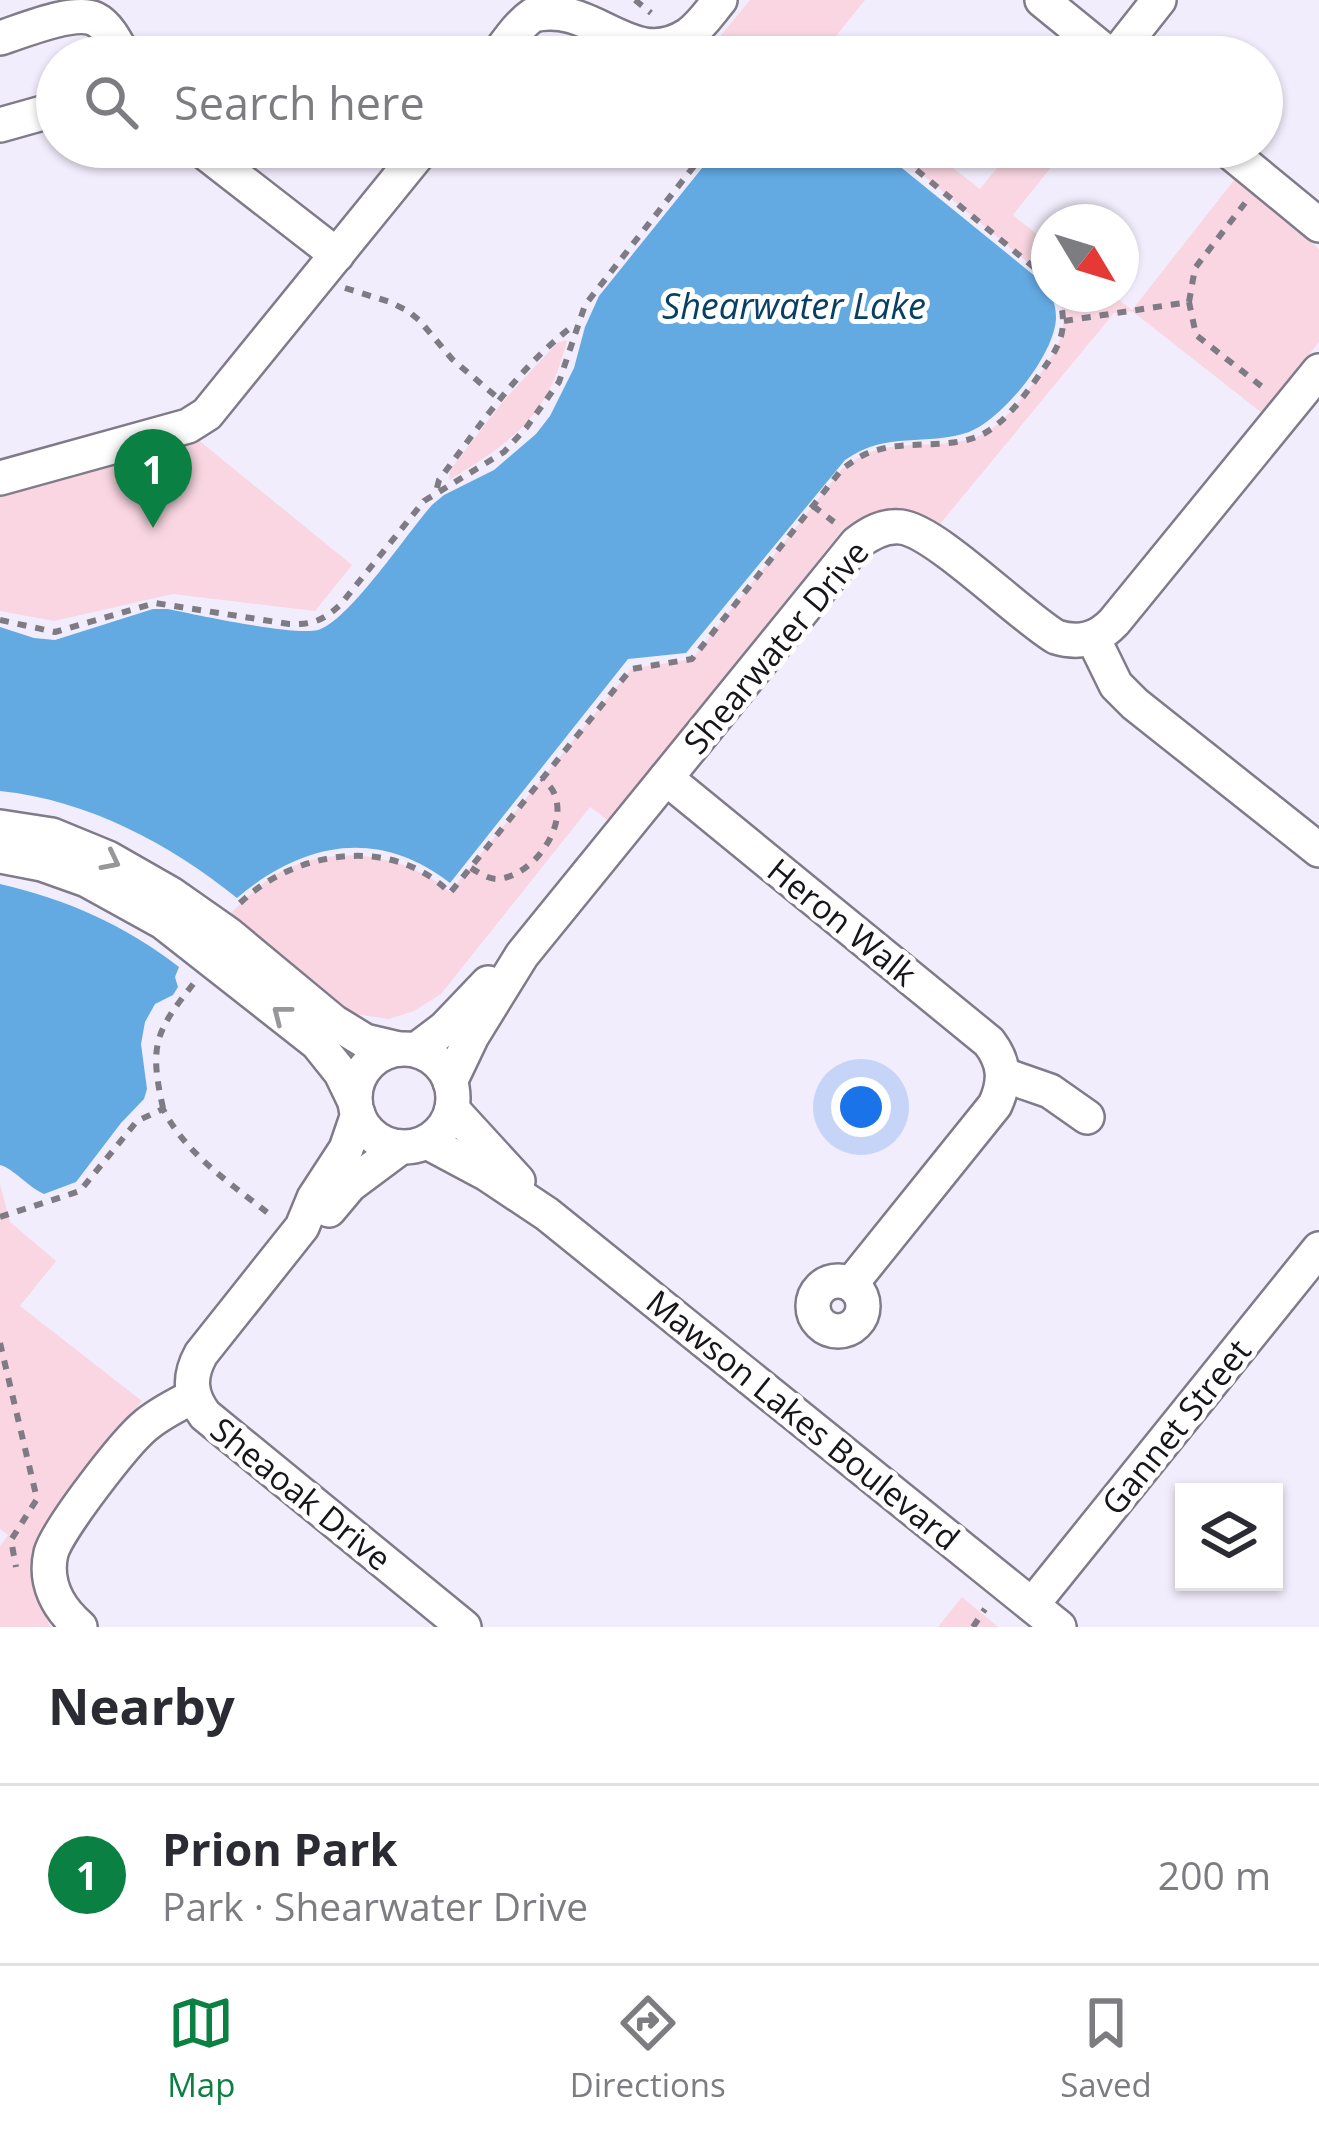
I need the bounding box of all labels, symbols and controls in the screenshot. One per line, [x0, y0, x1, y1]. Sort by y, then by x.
search box [36, 36, 1283, 168]
icon: search [78, 69, 144, 135]
text: Search here [174, 72, 425, 133]
north arrow [1031, 204, 1139, 312]
water label: Shearwater Lake [662, 281, 926, 330]
pin: 1 [114, 429, 192, 528]
street label: Shearwater Drive [673, 530, 878, 763]
one-way arrow [99, 847, 120, 871]
street label: Heron Walk [758, 848, 927, 996]
one-way arrow [272, 1007, 294, 1028]
your location [831, 1077, 891, 1137]
street label: Mawson Lakes Boulevard [637, 1279, 969, 1560]
street label: Gannet Street [1091, 1329, 1260, 1524]
street label: Sheaoak Drive [202, 1407, 401, 1580]
map controls [1175, 1483, 1283, 1591]
button: layers [1175, 1483, 1283, 1591]
text: Nearby [48, 1670, 235, 1740]
text: Prion Park [162, 1818, 397, 1879]
text: 1 [76, 1848, 98, 1901]
text: 200 m [1158, 1848, 1271, 1901]
text: Park · Shearwater Drive [162, 1879, 588, 1932]
tab: Map [167, 1990, 235, 2107]
tab: Directions [570, 1990, 726, 2107]
tab: Saved [1060, 1990, 1152, 2107]

